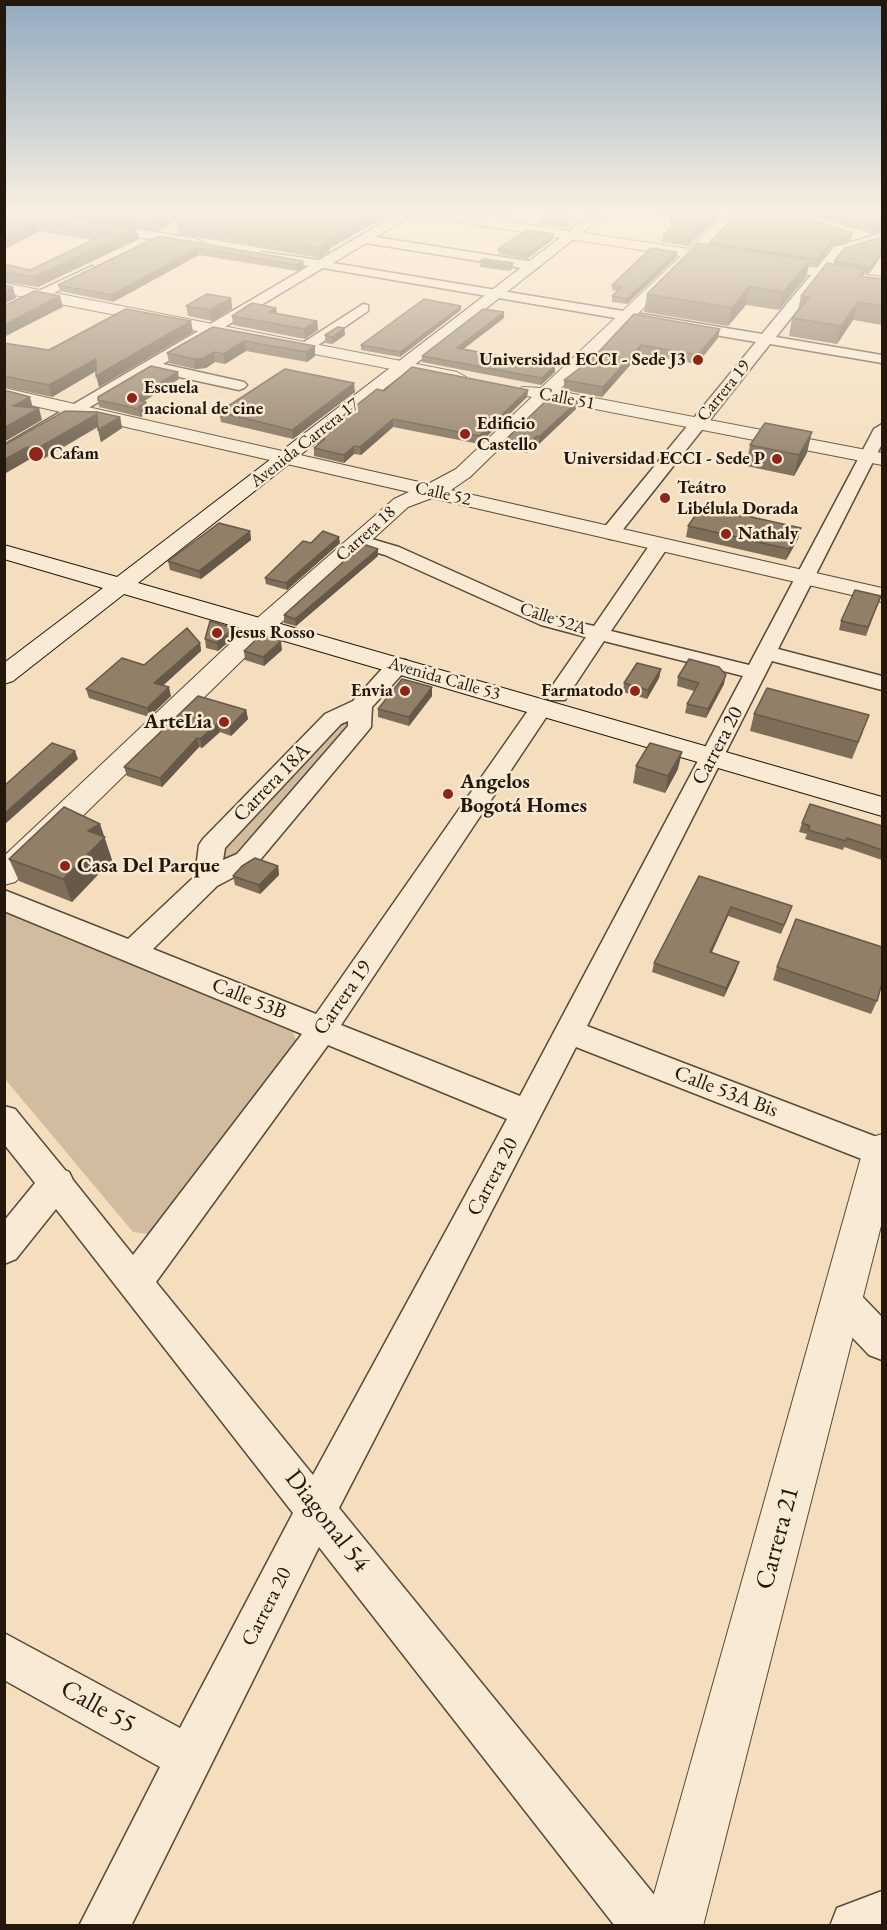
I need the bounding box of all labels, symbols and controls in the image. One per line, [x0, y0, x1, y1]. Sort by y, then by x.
place label: Universidad ECCI - Sede J3 [479, 349, 686, 371]
marker: Universidad ECCI - Sede J3 [691, 353, 705, 367]
street label: Carrera 19 [693, 356, 755, 426]
place label: Escuela nacional de cine [144, 377, 263, 420]
street label: Calle 51 [537, 383, 597, 415]
marker: Escuela nacional de cine [125, 391, 139, 405]
street label: Avenida Carrera 17 [246, 394, 364, 492]
place label: Edificio Castello [477, 413, 537, 456]
marker: Edificio Castello [458, 427, 472, 441]
place label: Cafam [50, 443, 99, 465]
marker: Cafam [27, 445, 45, 463]
place label: Universidad ECCI - Sede P [564, 448, 765, 470]
marker: Universidad ECCI - Sede P [770, 452, 784, 466]
street label: Calle 52 [413, 477, 473, 511]
place label: Teátro Libélula Dorada [677, 477, 798, 520]
marker: Teátro Libélula Dorada [658, 491, 672, 505]
street label: Carrera 18 [332, 502, 400, 566]
place label: Nathaly [738, 523, 798, 545]
marker: Nathaly [719, 527, 733, 541]
street label: Calle 52A [517, 598, 589, 640]
place label: Jesus Rosso [229, 622, 315, 644]
marker: Jesus Rosso [210, 626, 224, 640]
street label: Avenida Calle 53 [385, 653, 503, 705]
place label: Envia [351, 680, 393, 702]
place label: Farmatodo [541, 680, 623, 702]
marker: Envia [398, 684, 412, 698]
marker: Farmatodo [628, 684, 642, 698]
street label: Carrera 20 [687, 702, 749, 790]
place label: ArteLia [144, 709, 212, 735]
marker: ArteLia [217, 715, 231, 729]
street label: Carrera 18A [228, 738, 316, 828]
place label: Angelos Bogotá Homes [460, 769, 587, 819]
marker: Angelos Bogotá Homes [441, 787, 455, 801]
place label: Casa Del Parque [77, 853, 220, 879]
marker: Casa Del Parque [58, 859, 72, 873]
street label: Carrera 19 [308, 956, 378, 1040]
street label: Calle 53B [208, 973, 290, 1025]
street label: Calle 53A Bis [671, 1061, 781, 1123]
street label: Carrera 20 [462, 1133, 524, 1221]
street label: Diagonal 54 [277, 1464, 377, 1578]
street label: Carrera 21 [749, 1483, 807, 1593]
street label: Carrera 20 [236, 1563, 298, 1651]
street label: Calle 55 [55, 1674, 141, 1740]

